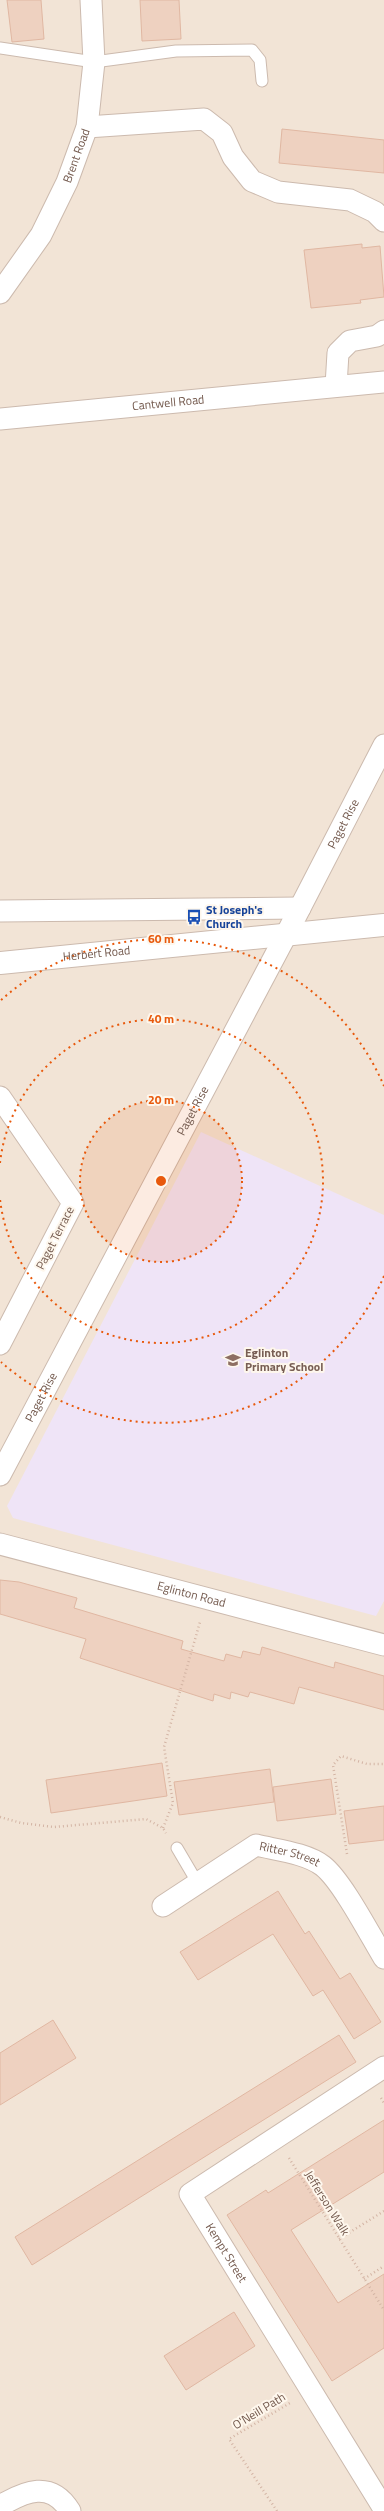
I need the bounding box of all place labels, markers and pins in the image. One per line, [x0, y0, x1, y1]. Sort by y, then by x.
place label: St Joseph's Church [206, 900, 263, 933]
bus stop icon: St Joseph's Church [185, 908, 203, 926]
centre of rings [154, 1174, 168, 1188]
place label: Eglinton Primary School [245, 1343, 323, 1376]
school or university icon: Eglinton Primary School [224, 1351, 242, 1369]

